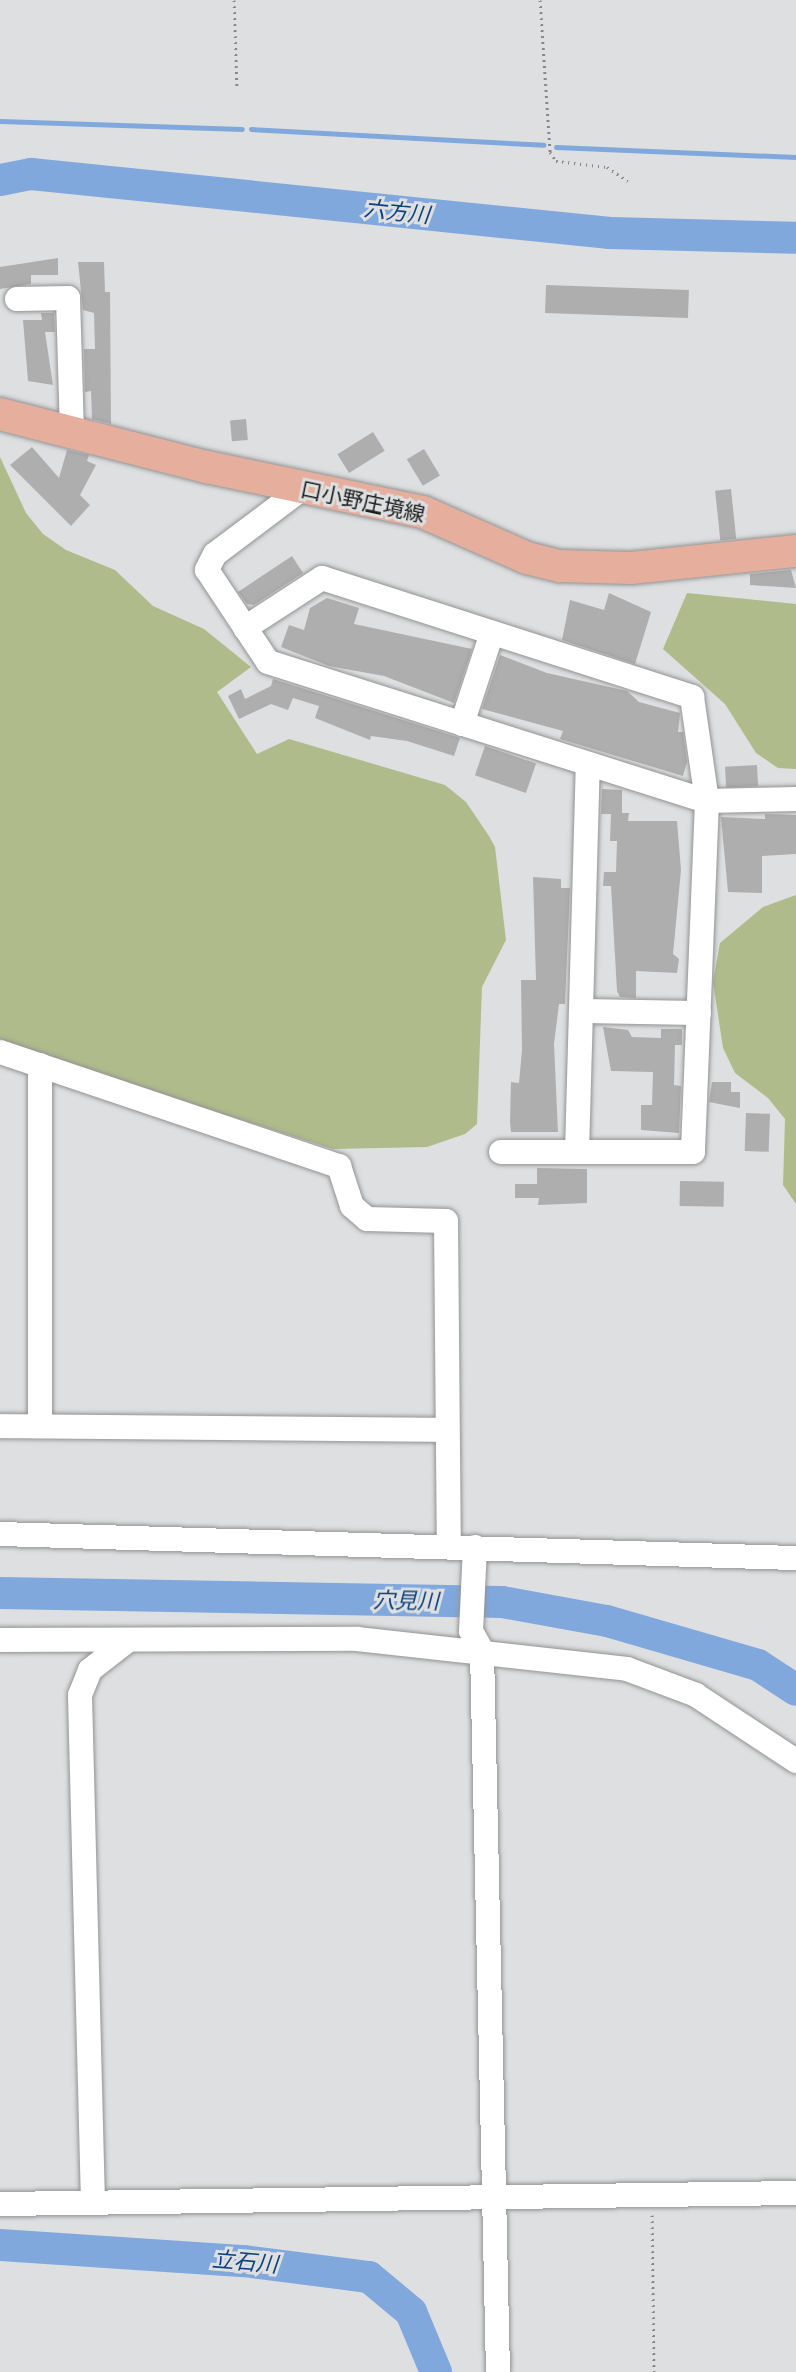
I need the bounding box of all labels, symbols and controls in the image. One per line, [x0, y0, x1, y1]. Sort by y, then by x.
water label: 六方川 [363, 194, 431, 228]
street label: 口小野庄境線 [299, 476, 427, 526]
water label: 穴見川 [373, 1586, 439, 1614]
water label: 立石川 [211, 2245, 279, 2277]

